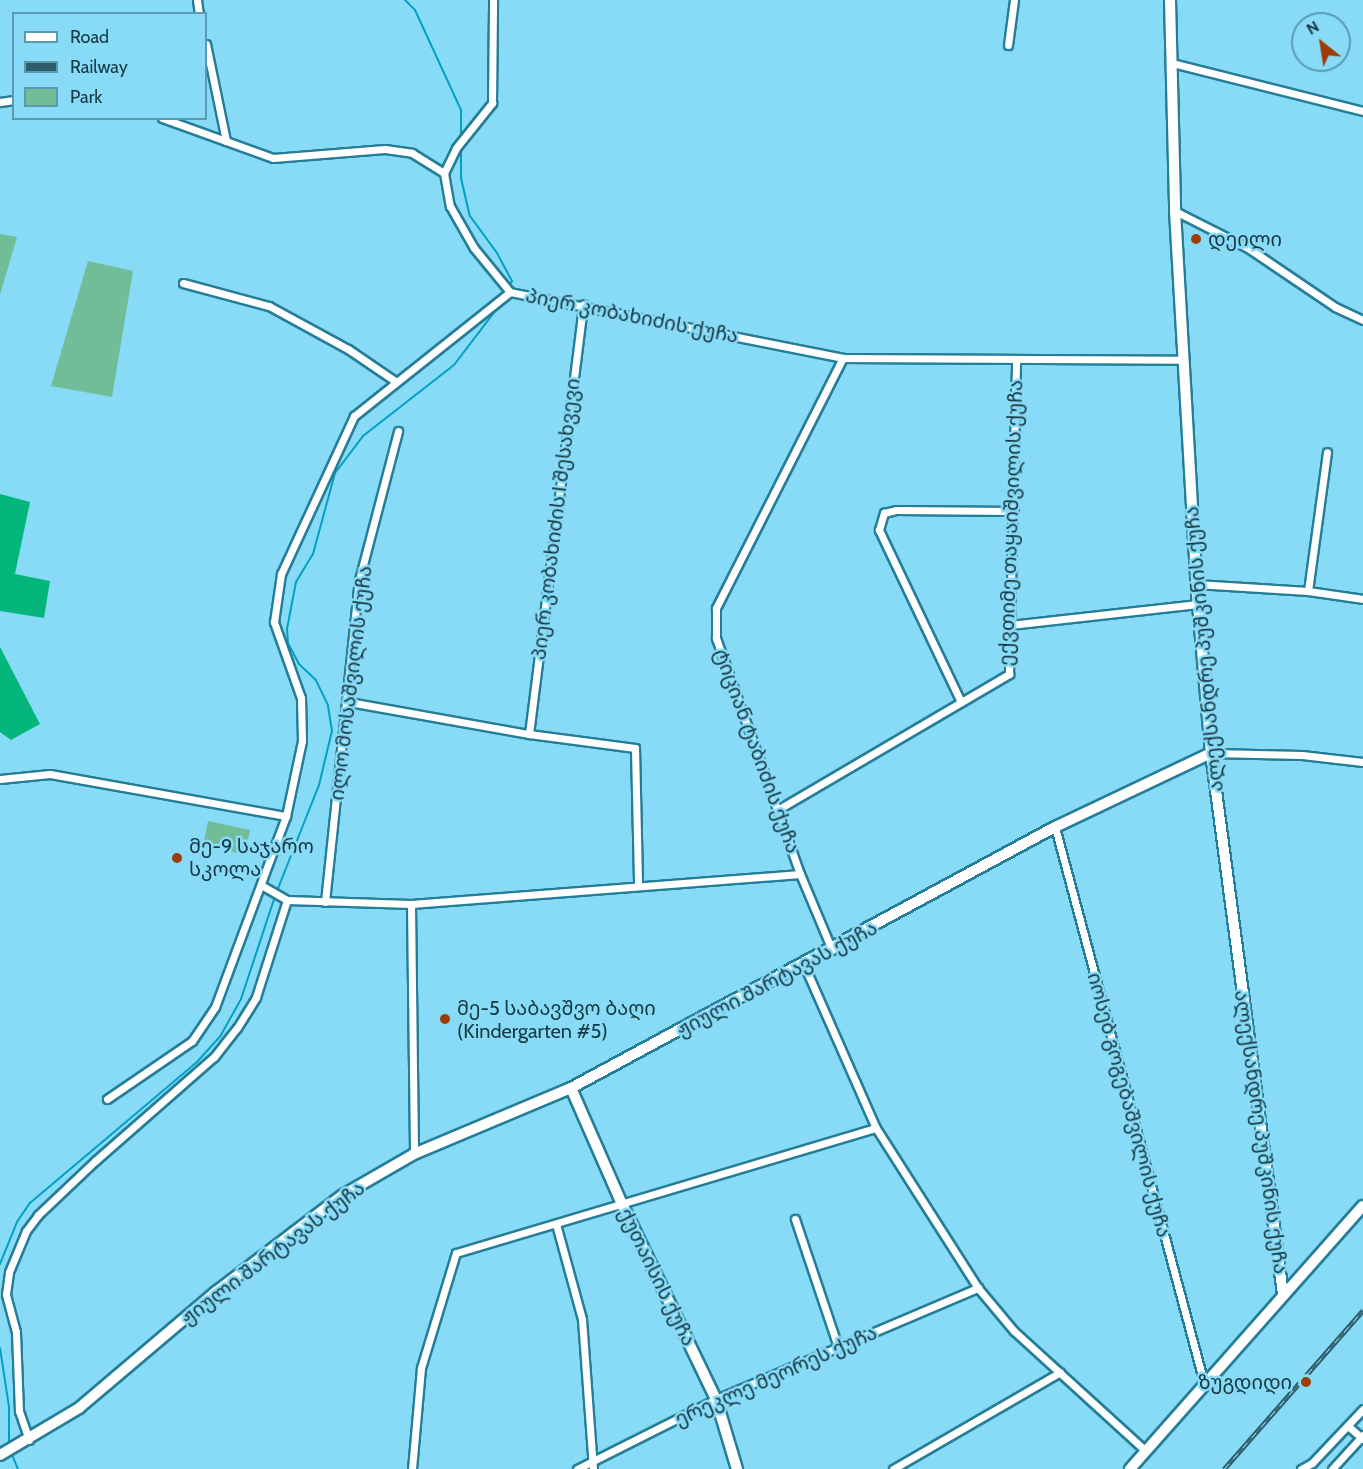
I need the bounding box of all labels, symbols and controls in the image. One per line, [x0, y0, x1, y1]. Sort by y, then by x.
legend [12, 12, 207, 120]
north arrow [1291, 12, 1351, 72]
text: N [1303, 17, 1322, 39]
text: Road [70, 26, 109, 48]
text: Railway [70, 56, 128, 78]
text: Park [70, 86, 102, 108]
place label: დეილი [1208, 227, 1282, 251]
marker: დეილი [1189, 232, 1203, 246]
street label: პიერ კობახიძის ქუჩა [524, 284, 740, 348]
street label: პიერ კობახიძის I შესახვევი [527, 377, 585, 661]
street label: ექვთიმე თაყაიშვილის ქუჩა [994, 380, 1028, 666]
street label: ალექსანდრე პუშკინის ქუჩა [1180, 505, 1228, 793]
street label: ილო მოსაშვილის ქუჩა [325, 564, 377, 802]
street label: ტიციან ტაბიძის ქუჩა [709, 645, 805, 857]
place label: მე-9 საჯარო სკოლა [189, 834, 314, 881]
marker: მე-9 საჯარო სკოლა [170, 851, 184, 865]
street label: ჟიული შარტავას ქუჩა [672, 916, 882, 1042]
street label: იოსებ გოგებაშვილის ქუჩა [1082, 970, 1176, 1240]
street label: ალექსანდრე პუშკინის ქუჩა [1229, 989, 1293, 1275]
place label: მე-5 საბავშვო ბაღი (Kindergarten #5) [457, 996, 656, 1043]
marker: მე-5 საბავშვო ბაღი (Kindergarten #5) [438, 1012, 452, 1026]
street label: ჟიული შარტავას ქუჩა [176, 1176, 370, 1330]
street label: ქუთაისის ქუჩა [613, 1204, 701, 1350]
street label: ერეკლე მეორეს ქუჩა [671, 1321, 881, 1431]
place label: ზუგდიდი [1198, 1370, 1292, 1394]
marker: ზუგდიდი [1297, 1373, 1315, 1391]

